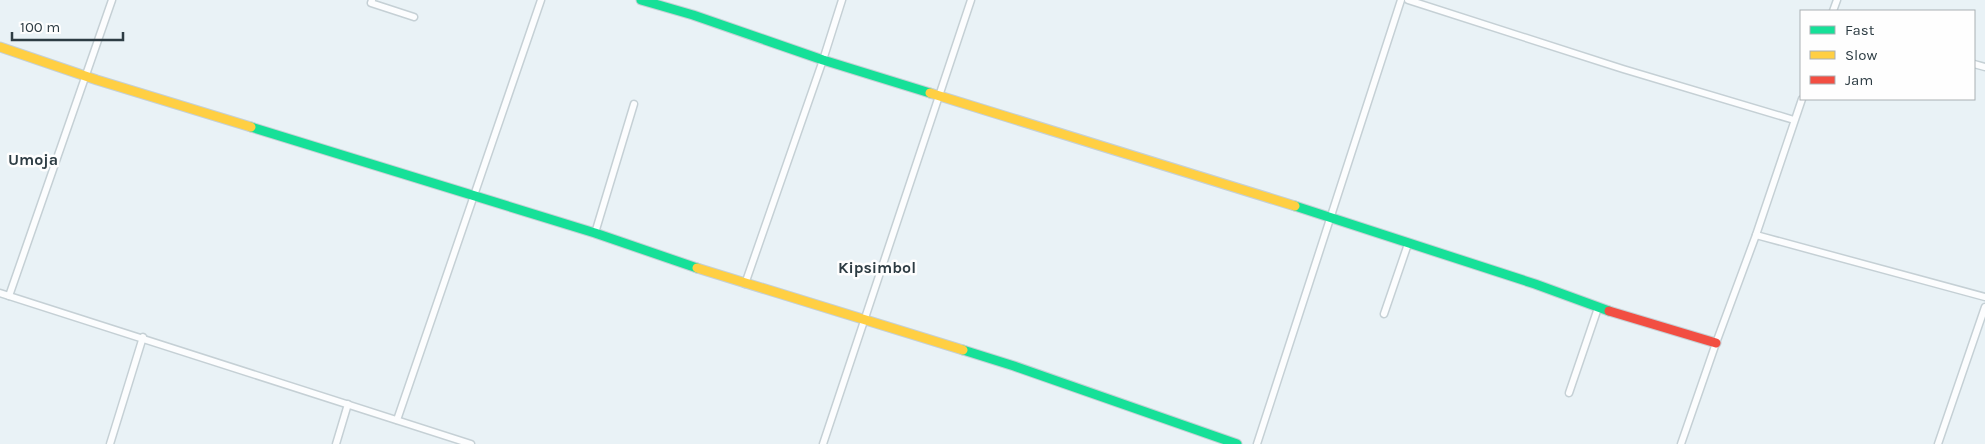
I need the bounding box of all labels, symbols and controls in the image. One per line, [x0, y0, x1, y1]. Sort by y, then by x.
scale bar [12, 10, 124, 42]
legend [1800, 10, 1975, 100]
text: 100 m [20, 18, 60, 36]
text: Fast [1845, 21, 1875, 39]
text: Slow [1845, 46, 1877, 64]
text: Jam [1845, 71, 1873, 89]
district label: Umoja [8, 150, 58, 169]
district label: Kipsimbol [838, 258, 916, 277]

